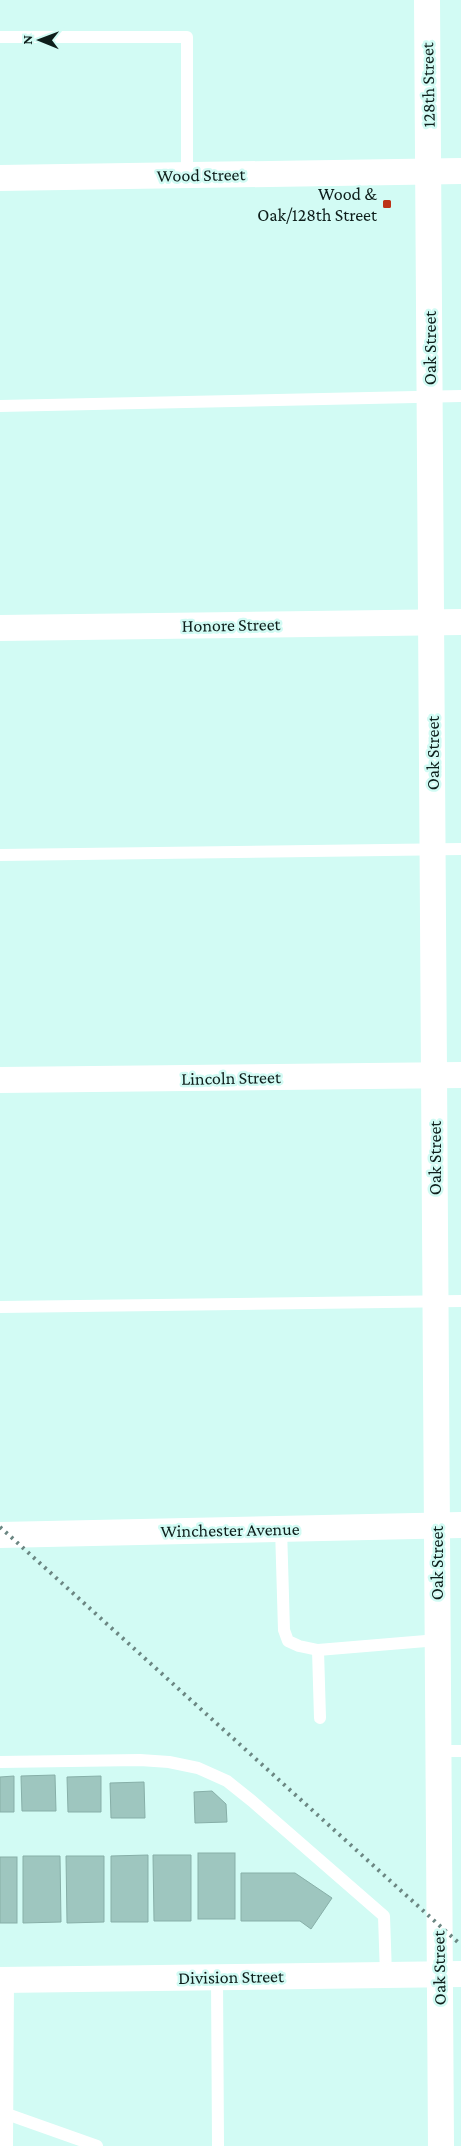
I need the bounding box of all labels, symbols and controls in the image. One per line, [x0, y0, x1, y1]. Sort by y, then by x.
north arrow [15, 15, 65, 65]
text: N [19, 34, 35, 45]
street label: 128th Street [417, 41, 439, 128]
street label: Wood Street [157, 164, 247, 186]
place label: Wood & Oak/128th Street [257, 184, 378, 225]
marker: Wood & Oak/128th Street [381, 198, 393, 210]
street label: Oak Street [420, 310, 440, 385]
street label: Honore Street [181, 614, 282, 636]
street label: Oak Street [423, 715, 443, 790]
street label: Lincoln Street [181, 1067, 282, 1089]
street label: Oak Street [425, 1120, 445, 1195]
street label: Winchester Avenue [160, 1519, 300, 1541]
street label: Oak Street [427, 1525, 447, 1600]
street label: Oak Street [428, 1930, 450, 2005]
street label: Division Street [178, 1966, 285, 1988]

